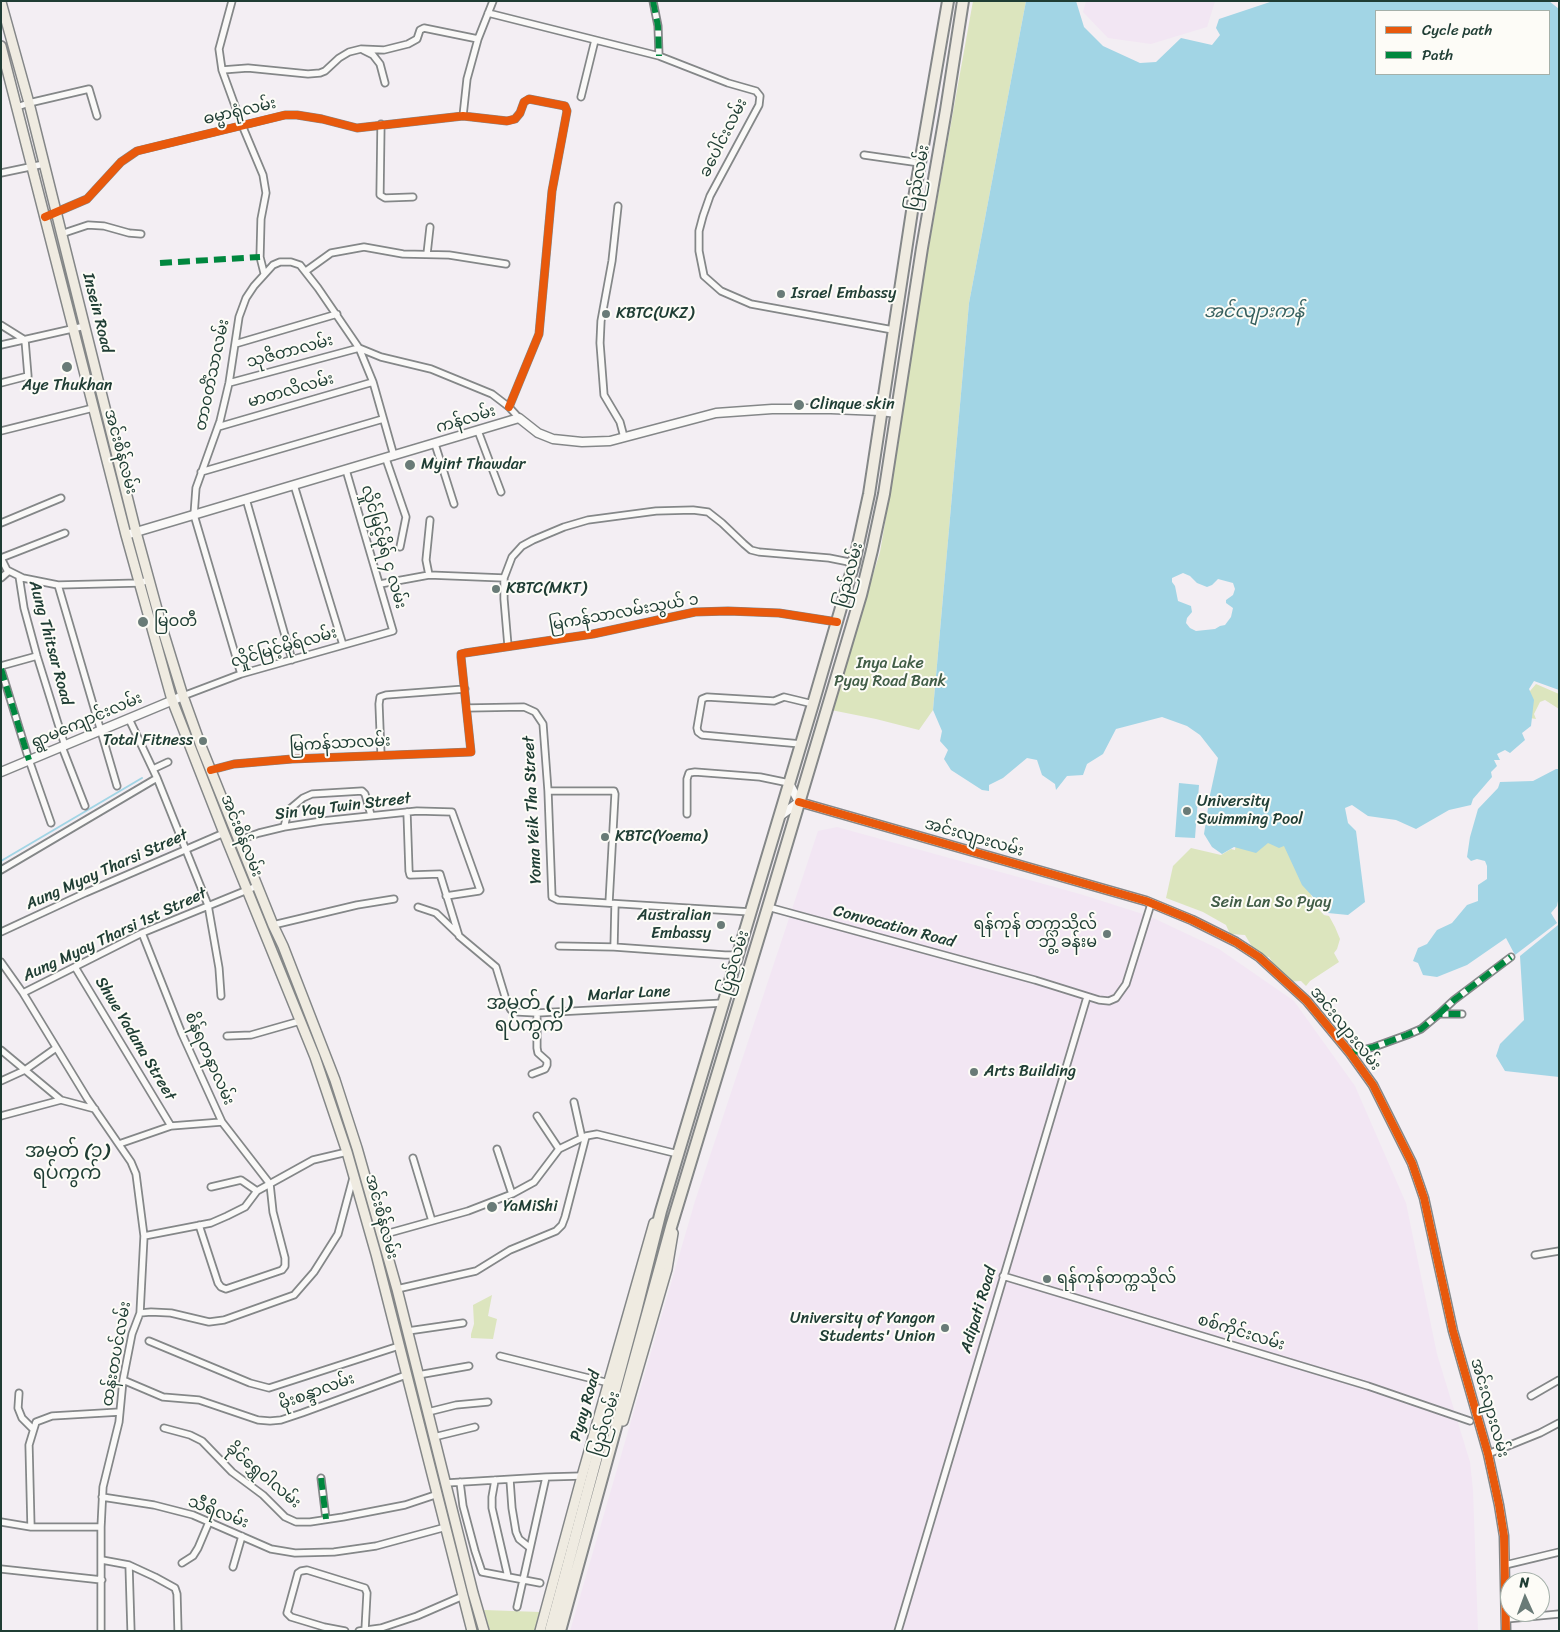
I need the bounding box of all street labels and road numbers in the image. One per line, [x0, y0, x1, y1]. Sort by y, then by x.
street label: ဓမ္မာရုံလမ်း [202, 94, 278, 130]
street label: ခပေါင်းလမ်း [696, 95, 752, 181]
street label: ပြည်လမ်း [904, 144, 934, 212]
street label: Insein Road [78, 271, 116, 355]
street label: တာဝတိံသာလမ်း [192, 317, 234, 433]
street label: သုဇိတာလမ်း [245, 331, 335, 373]
street label: မာတလိလမ်း [246, 370, 336, 412]
street label: ကန်လမ်း [434, 402, 498, 438]
street label: အင်းစိန်လမ်း [99, 407, 141, 497]
street label: လှိုင်မြင့်မိုရ် ၄ လမ်း [356, 483, 410, 611]
street label: ပြည်လမ်း [832, 540, 868, 610]
street label: Aung Thitsar Road [24, 579, 76, 707]
street label: မြကန်သာလမ်းသွယ် ၁ [548, 590, 700, 636]
street label: လှိုင်မြင့်မိုရ်လမ်း [229, 624, 339, 672]
street label: ရွာမကျောင်းလမ်း [29, 689, 145, 753]
street label: မြကန်သာလမ်း [289, 732, 391, 756]
street label: Yoma Yeik Tha Street [520, 736, 546, 884]
street label: Sin Yay Twin Street [274, 789, 412, 825]
street label: အင်းစိန်လမ်း [216, 792, 266, 880]
street label: အင်းလျားလမ်း [922, 815, 1026, 861]
street label: Aung Myay Tharsi Street [23, 826, 191, 914]
street label: Aung Myay Tharsi 1st Street [20, 884, 210, 986]
street label: Convocation Road [831, 902, 957, 952]
street label: ပြည်လမ်း [716, 928, 754, 998]
street label: Shwe Yadana Street [91, 974, 179, 1104]
street label: Marlar Lane [587, 982, 671, 1006]
street label: အင်းလျားလမ်း [1305, 983, 1385, 1075]
street label: စိန်ရတနာလမ်း [180, 1010, 238, 1108]
street label: အင်းစိန်လမ်း [360, 1172, 402, 1262]
street label: Adipati Road [957, 1265, 1001, 1355]
street label: ထန်းတပင်လမ်း [98, 1300, 136, 1408]
street label: စစ်ကိုင်းလမ်း [1195, 1311, 1287, 1355]
street label: အင်းလျားလမ်း [1466, 1356, 1512, 1460]
street label: Pyay Road [567, 1368, 605, 1444]
street label: မိုးစန္ဒာလမ်း [277, 1369, 357, 1415]
street label: ပြည်လမ်း [587, 1389, 625, 1459]
street label: ခိုင်ရွှေဝါလမ်း [222, 1439, 304, 1513]
street label: သီရိလမ်း [185, 1493, 251, 1533]

